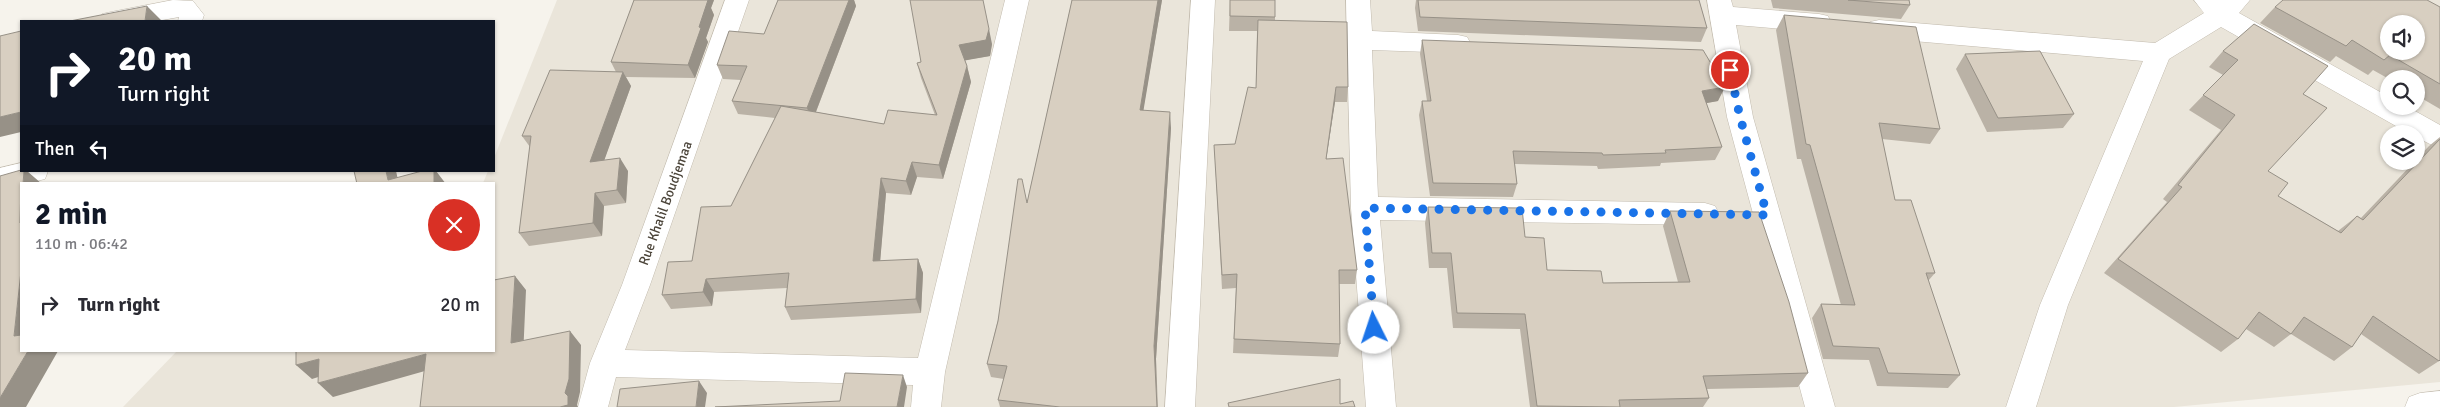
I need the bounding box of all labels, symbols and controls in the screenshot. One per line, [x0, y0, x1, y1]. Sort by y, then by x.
map controls [2380, 15, 2425, 170]
button: sound [2380, 15, 2425, 60]
text: 20 m [118, 37, 192, 80]
icon: right [35, 40, 100, 105]
pin [1709, 49, 1751, 91]
icon: arrive [1716, 56, 1744, 84]
button: search [2380, 70, 2425, 115]
text: Turn right [118, 80, 210, 107]
button: layers [2380, 125, 2425, 170]
icon: left [85, 135, 113, 163]
text: Then [35, 137, 75, 161]
street label: Rue Khalil Boudjemaa [635, 139, 696, 268]
text: 2 min [35, 196, 107, 233]
button: close [428, 199, 480, 251]
text: 110 m · 06:42 [35, 234, 128, 254]
icon: right [35, 291, 63, 319]
text: Turn right [78, 293, 160, 317]
text: 20 m [440, 293, 480, 317]
position arrow [1347, 301, 1399, 353]

